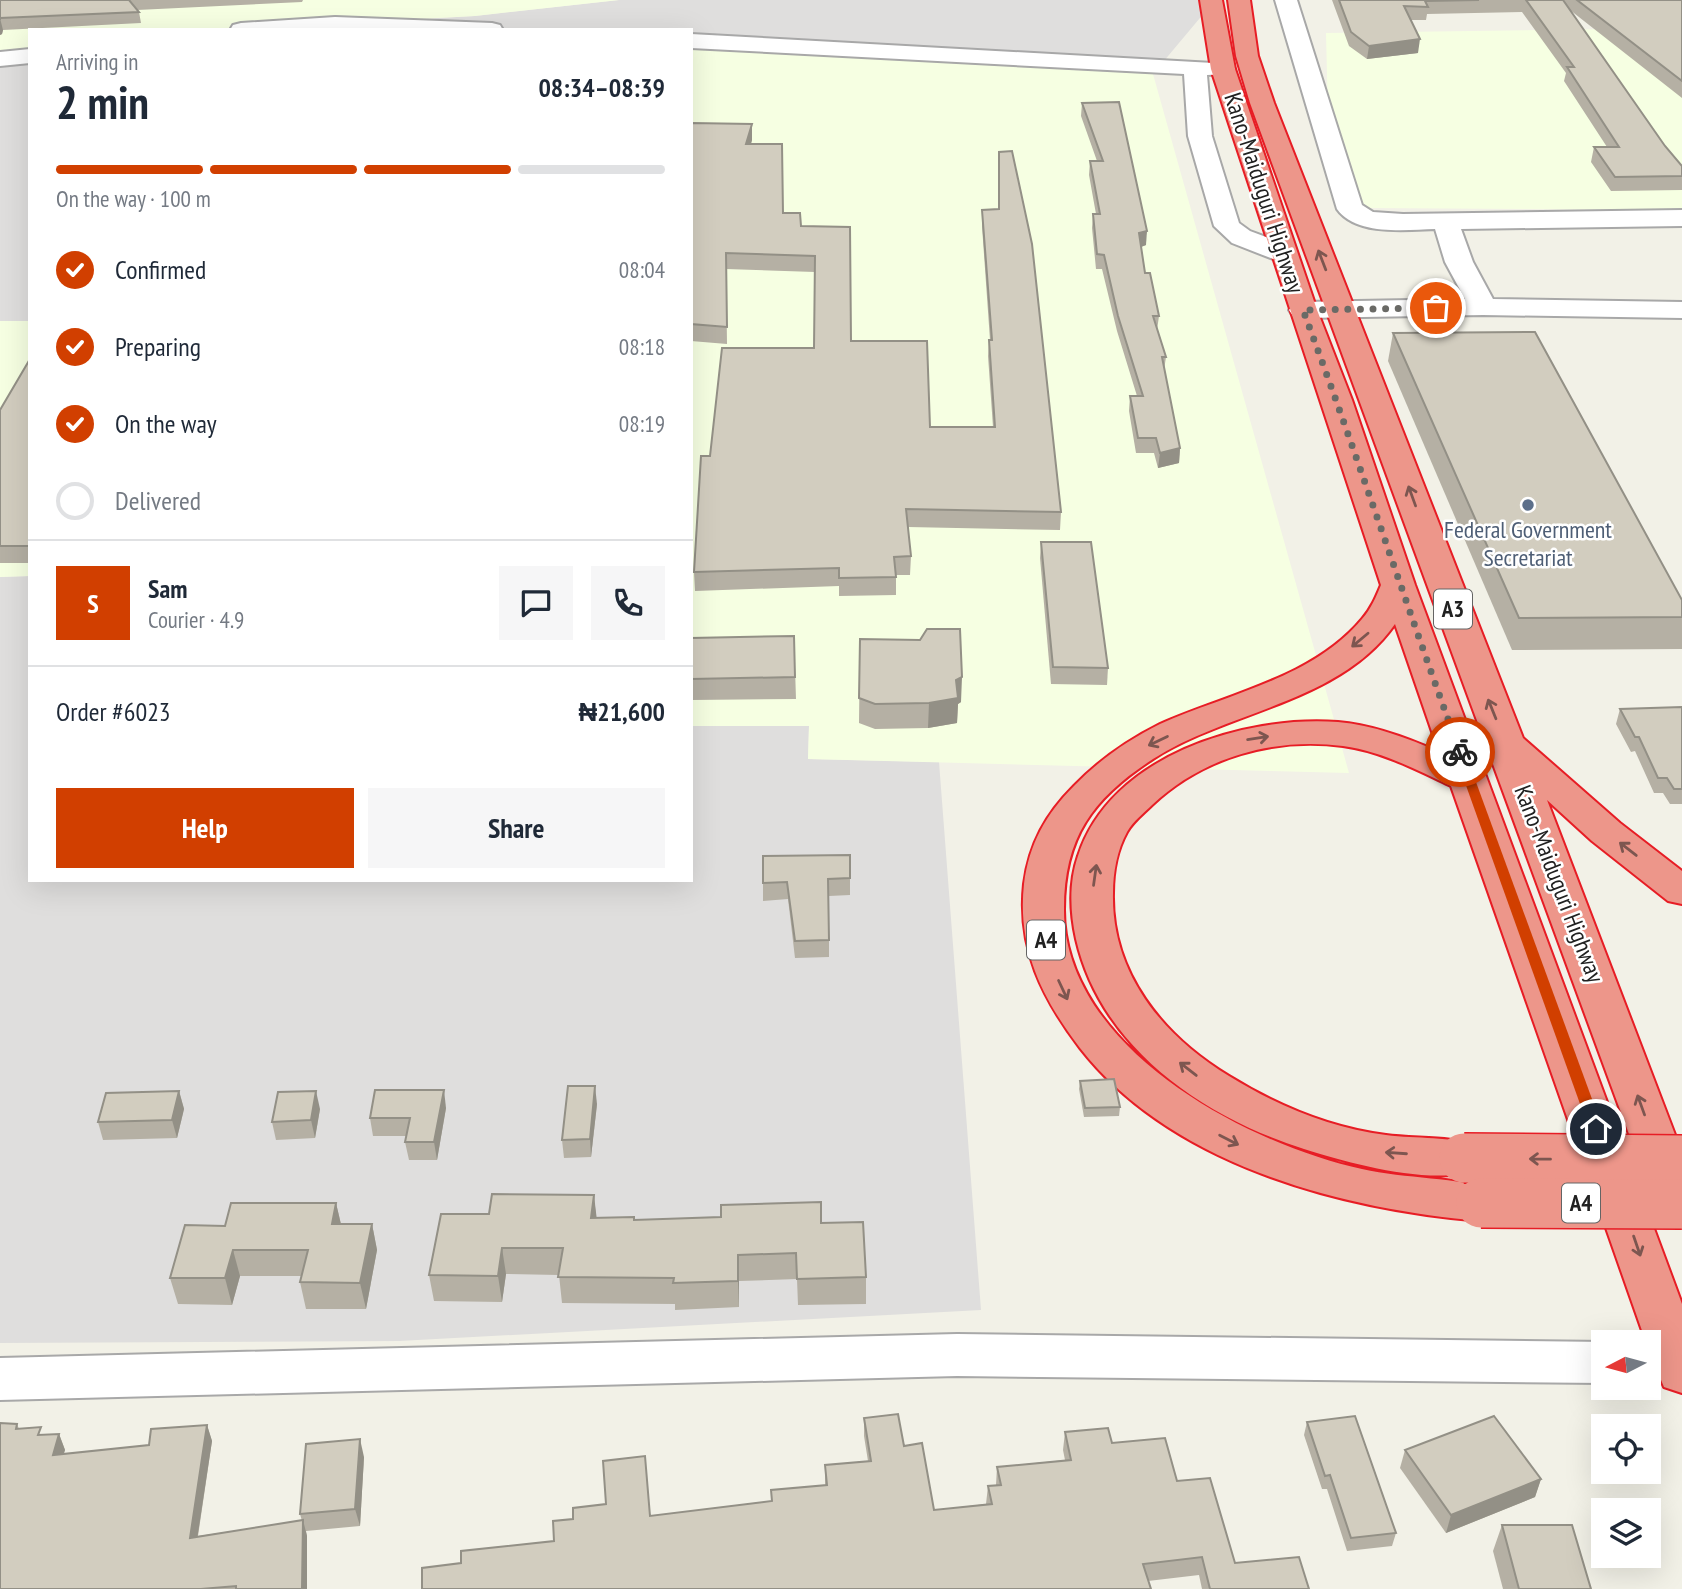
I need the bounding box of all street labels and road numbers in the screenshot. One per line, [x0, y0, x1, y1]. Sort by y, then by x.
street label: Kano-Maiduguri Highway [1217, 89, 1312, 297]
road number: A3 [1434, 590, 1472, 628]
street label: Kano-Maiduguri Highway [1508, 781, 1611, 987]
road number: A4 [1027, 920, 1065, 959]
road number: A4 [1562, 1184, 1600, 1222]

